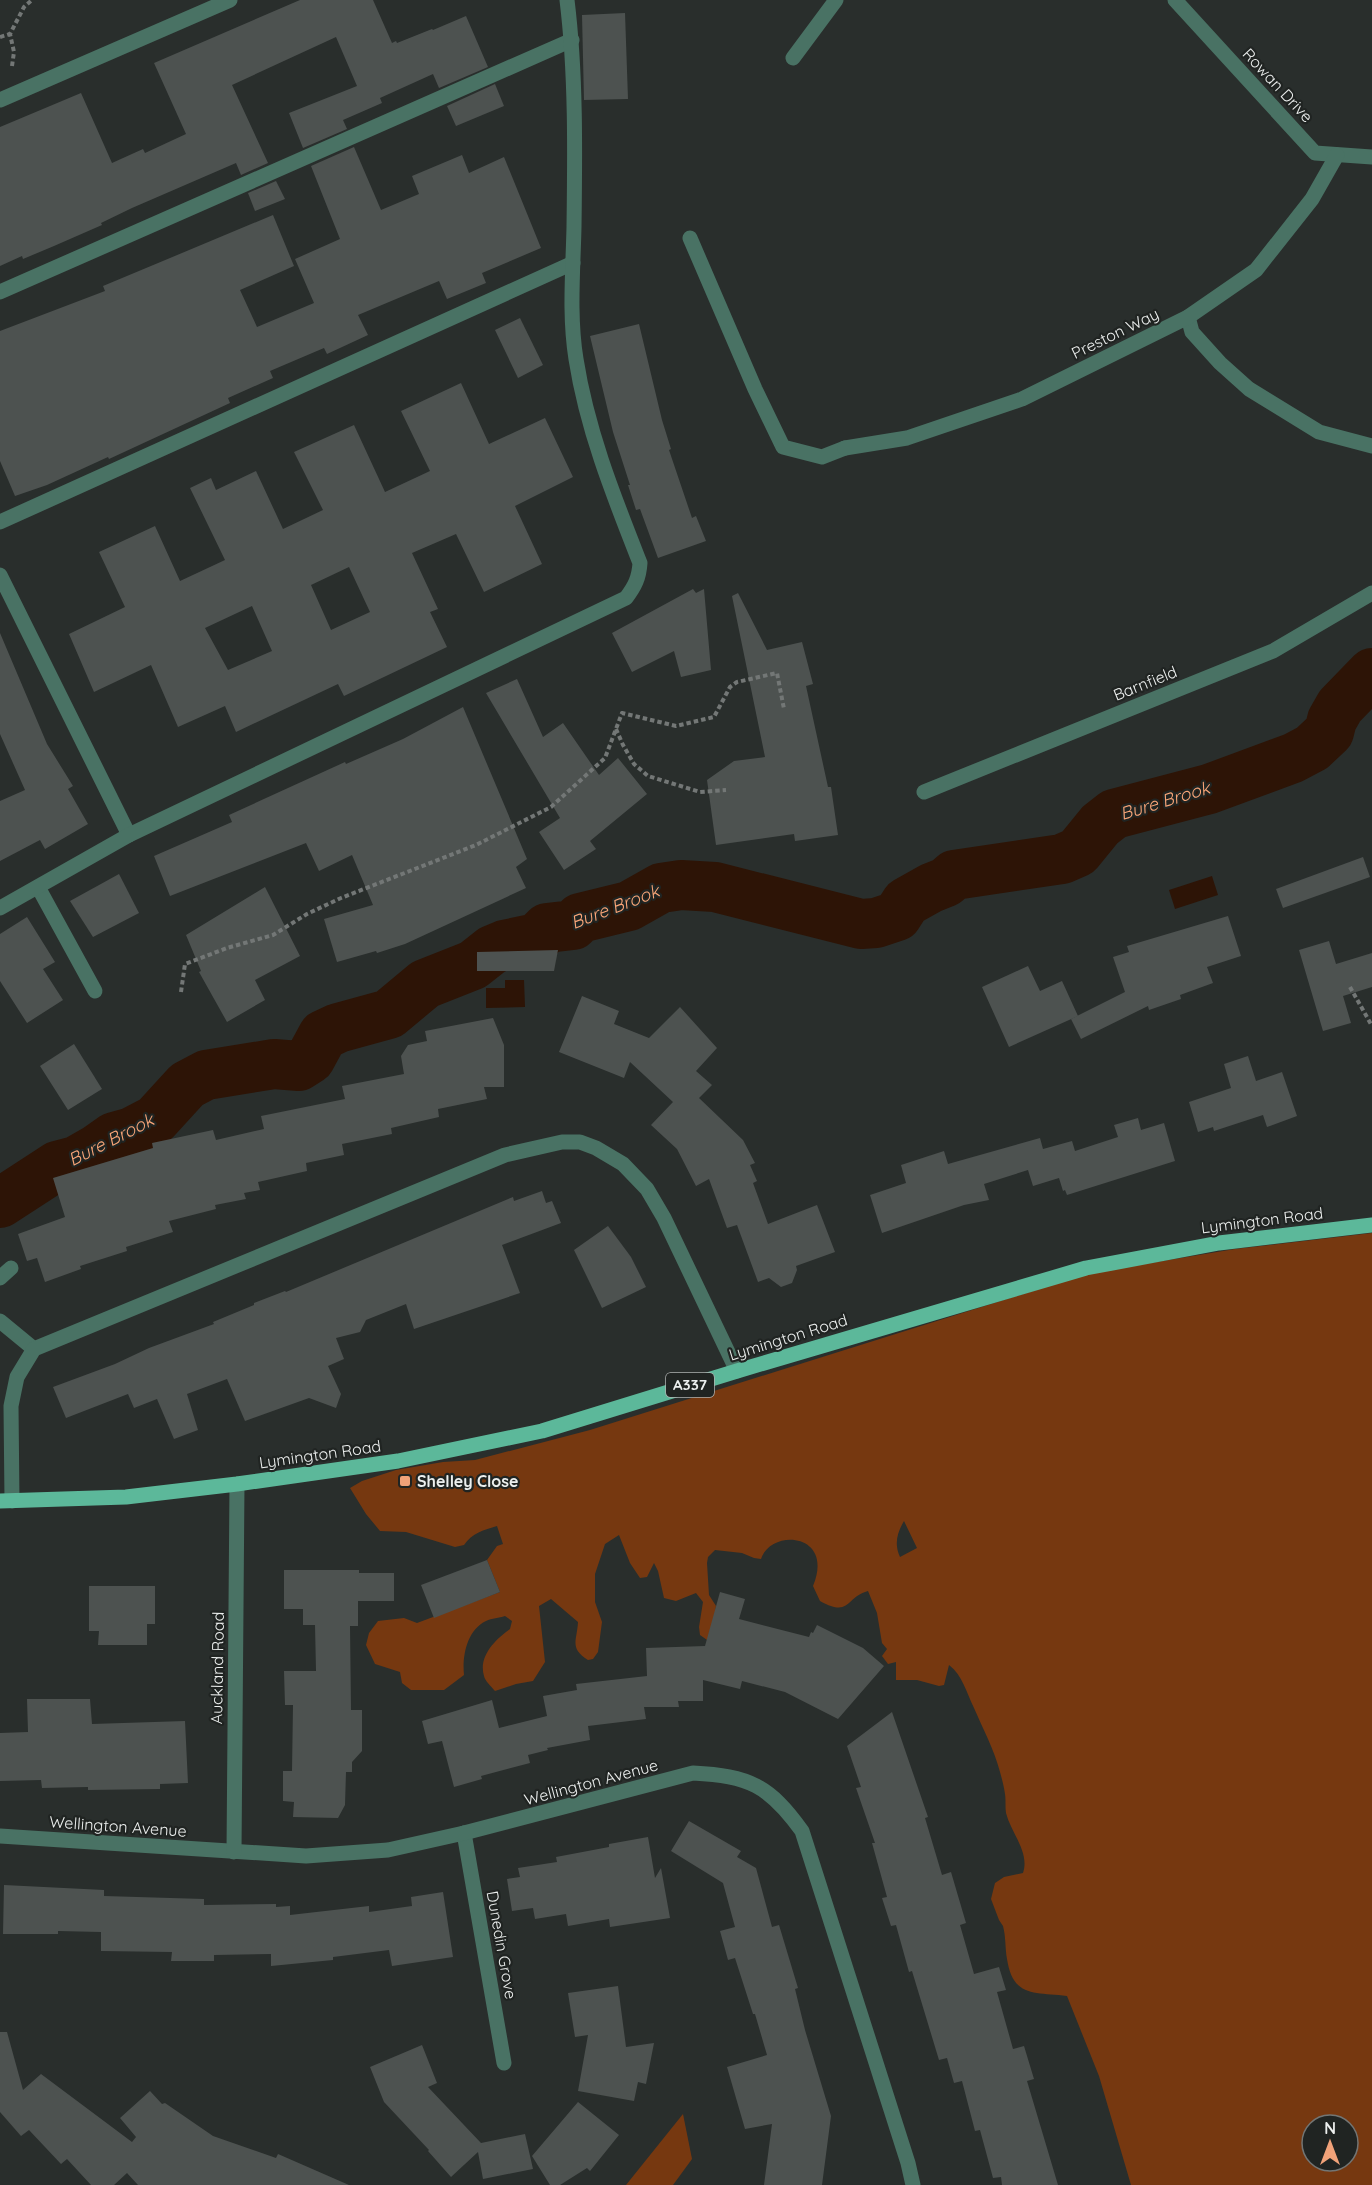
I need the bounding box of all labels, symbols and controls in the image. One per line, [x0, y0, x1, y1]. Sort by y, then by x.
street label: Rowan Drive [1239, 44, 1317, 126]
street label: Preston Way [1068, 303, 1162, 363]
street label: Barnfield [1110, 661, 1180, 705]
water label: Bure Brook [1117, 776, 1214, 825]
water label: Bure Brook [567, 879, 664, 934]
water label: Bure Brook [64, 1108, 159, 1171]
street label: Lymington Road [1200, 1203, 1324, 1237]
street label: Lymington Road [726, 1309, 850, 1365]
road number: A337 [666, 1373, 714, 1397]
street label: Lymington Road [258, 1436, 382, 1472]
place label: Shelley Close [417, 1471, 518, 1491]
marker: Shelley Close [398, 1474, 412, 1488]
street label: Auckland Road [206, 1612, 228, 1724]
street label: Wellington Avenue [522, 1755, 660, 1809]
street label: Wellington Avenue [49, 1811, 187, 1841]
street label: Dunedin Grove [483, 1889, 521, 2001]
north arrow [1300, 2113, 1360, 2173]
text: N [1324, 2118, 1336, 2138]

